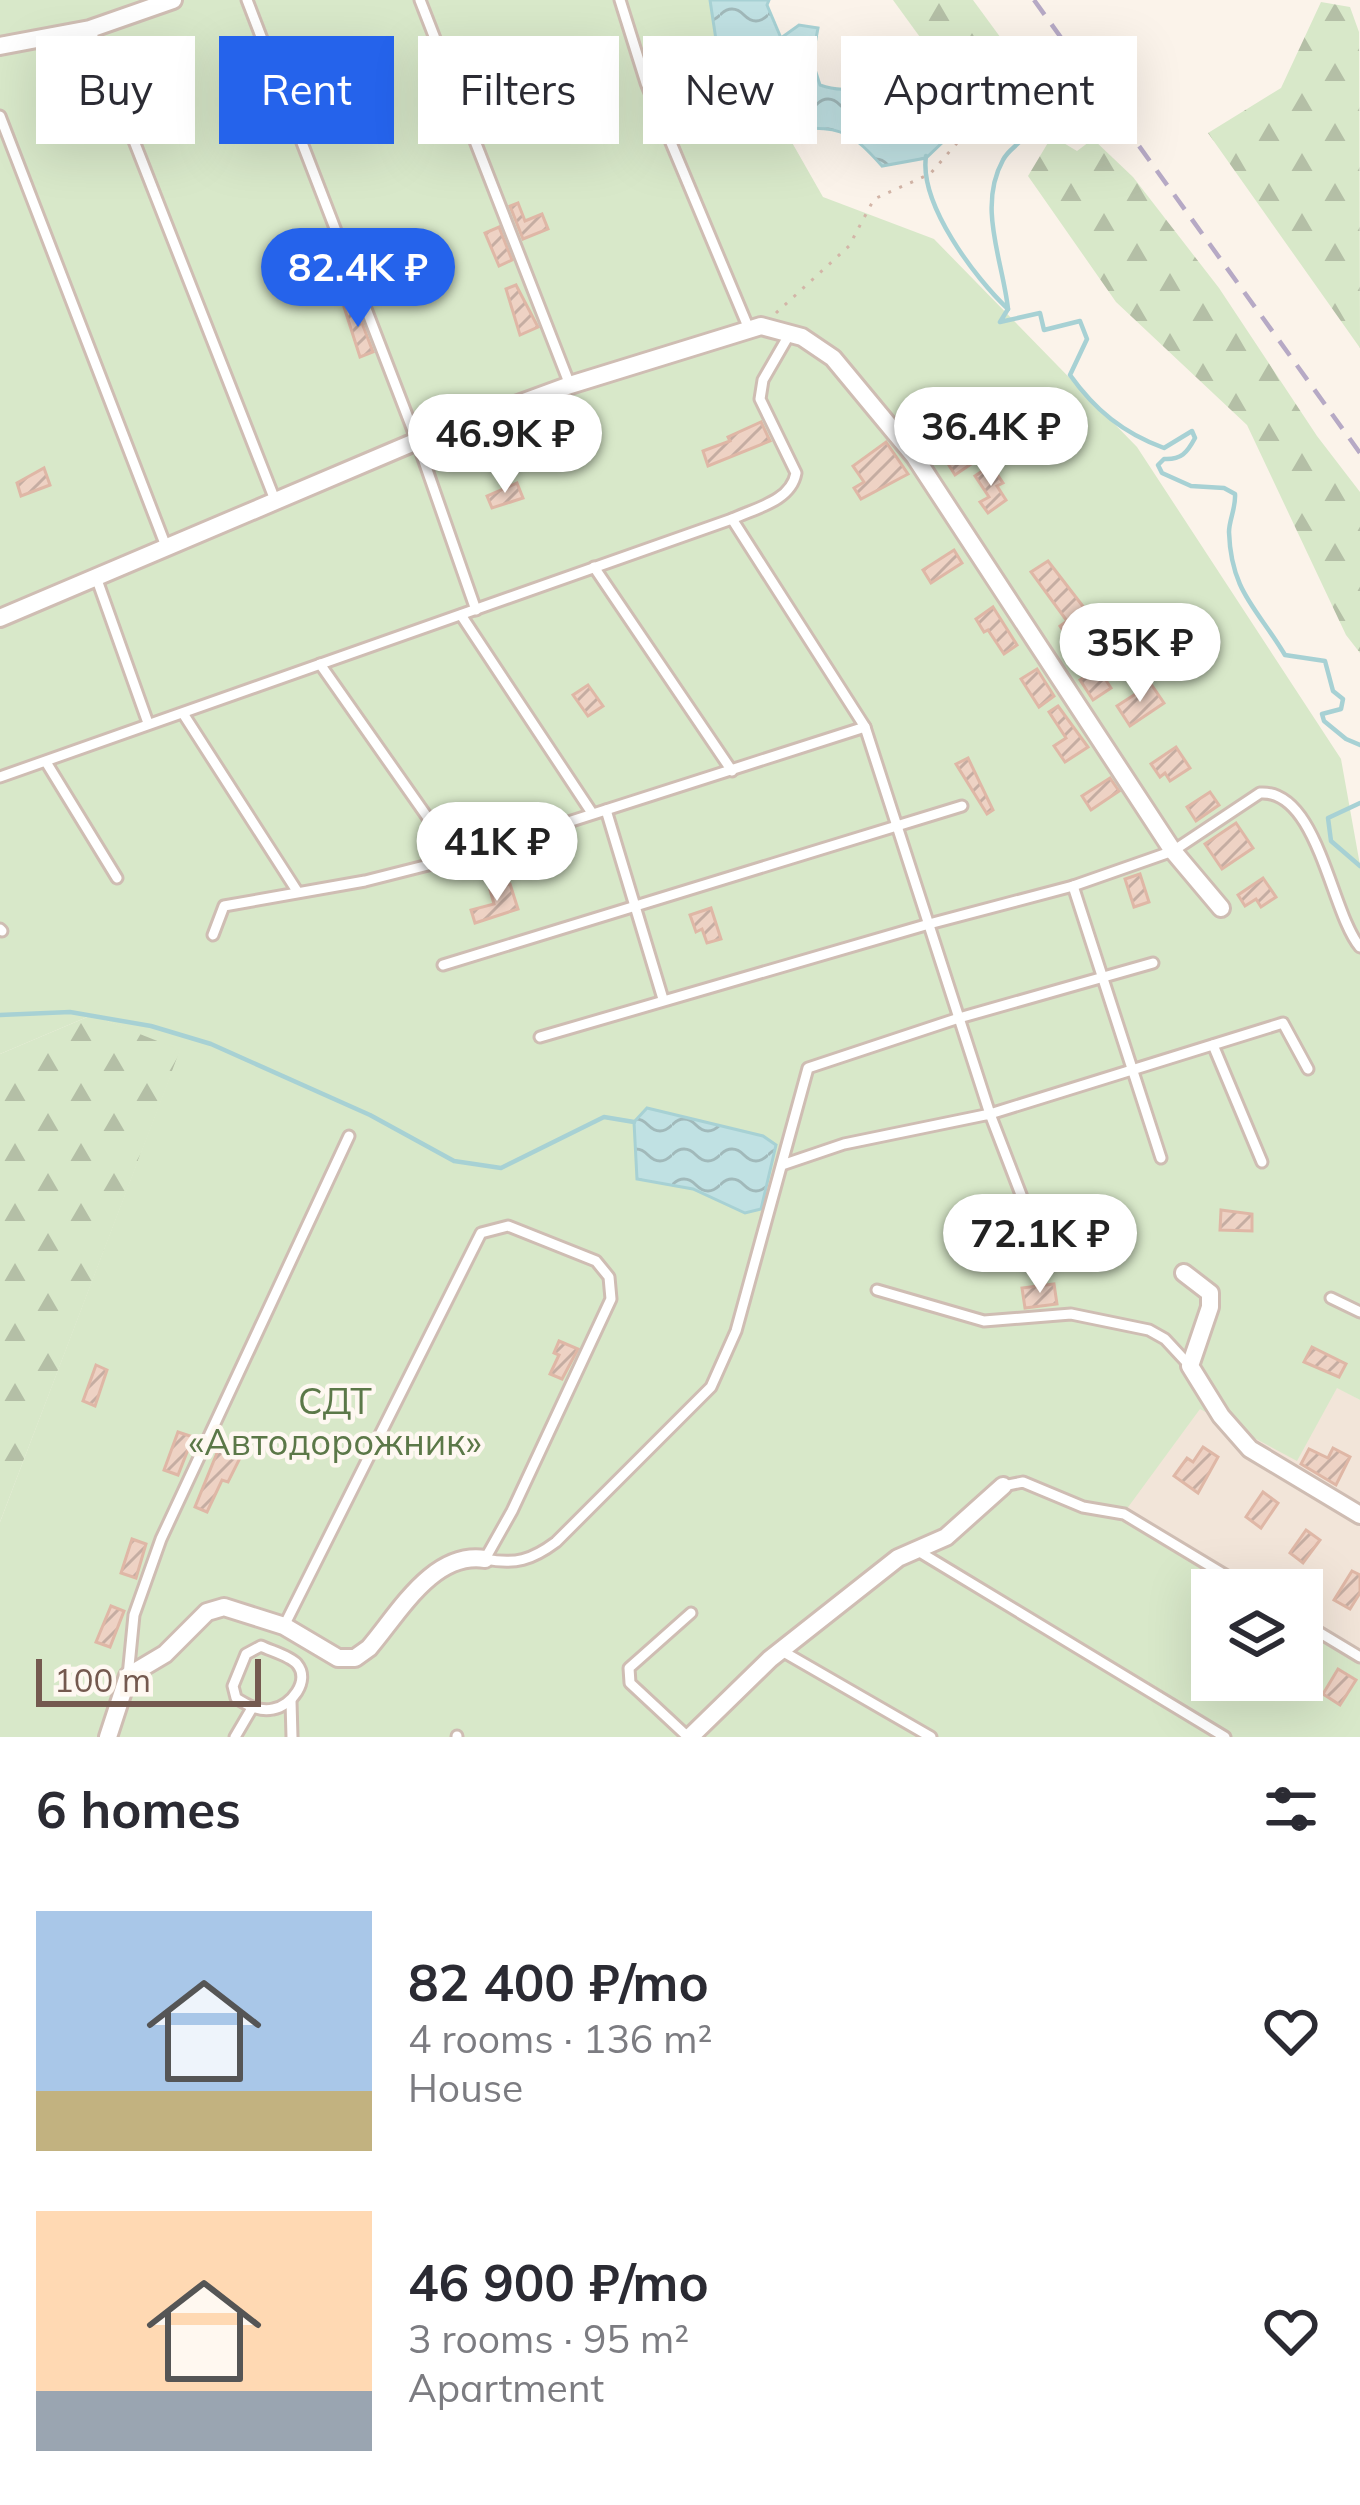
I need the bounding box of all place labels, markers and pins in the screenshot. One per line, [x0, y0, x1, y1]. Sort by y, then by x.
pin: 82.4K ₽ [247, 228, 469, 330]
pin: 36.4K ₽ [880, 387, 1102, 489]
pin: 46.9K ₽ [394, 394, 616, 496]
pin: 35K ₽ [1056, 603, 1224, 705]
pin: 41K ₽ [413, 802, 581, 904]
pin: 72.1K ₽ [929, 1194, 1151, 1296]

